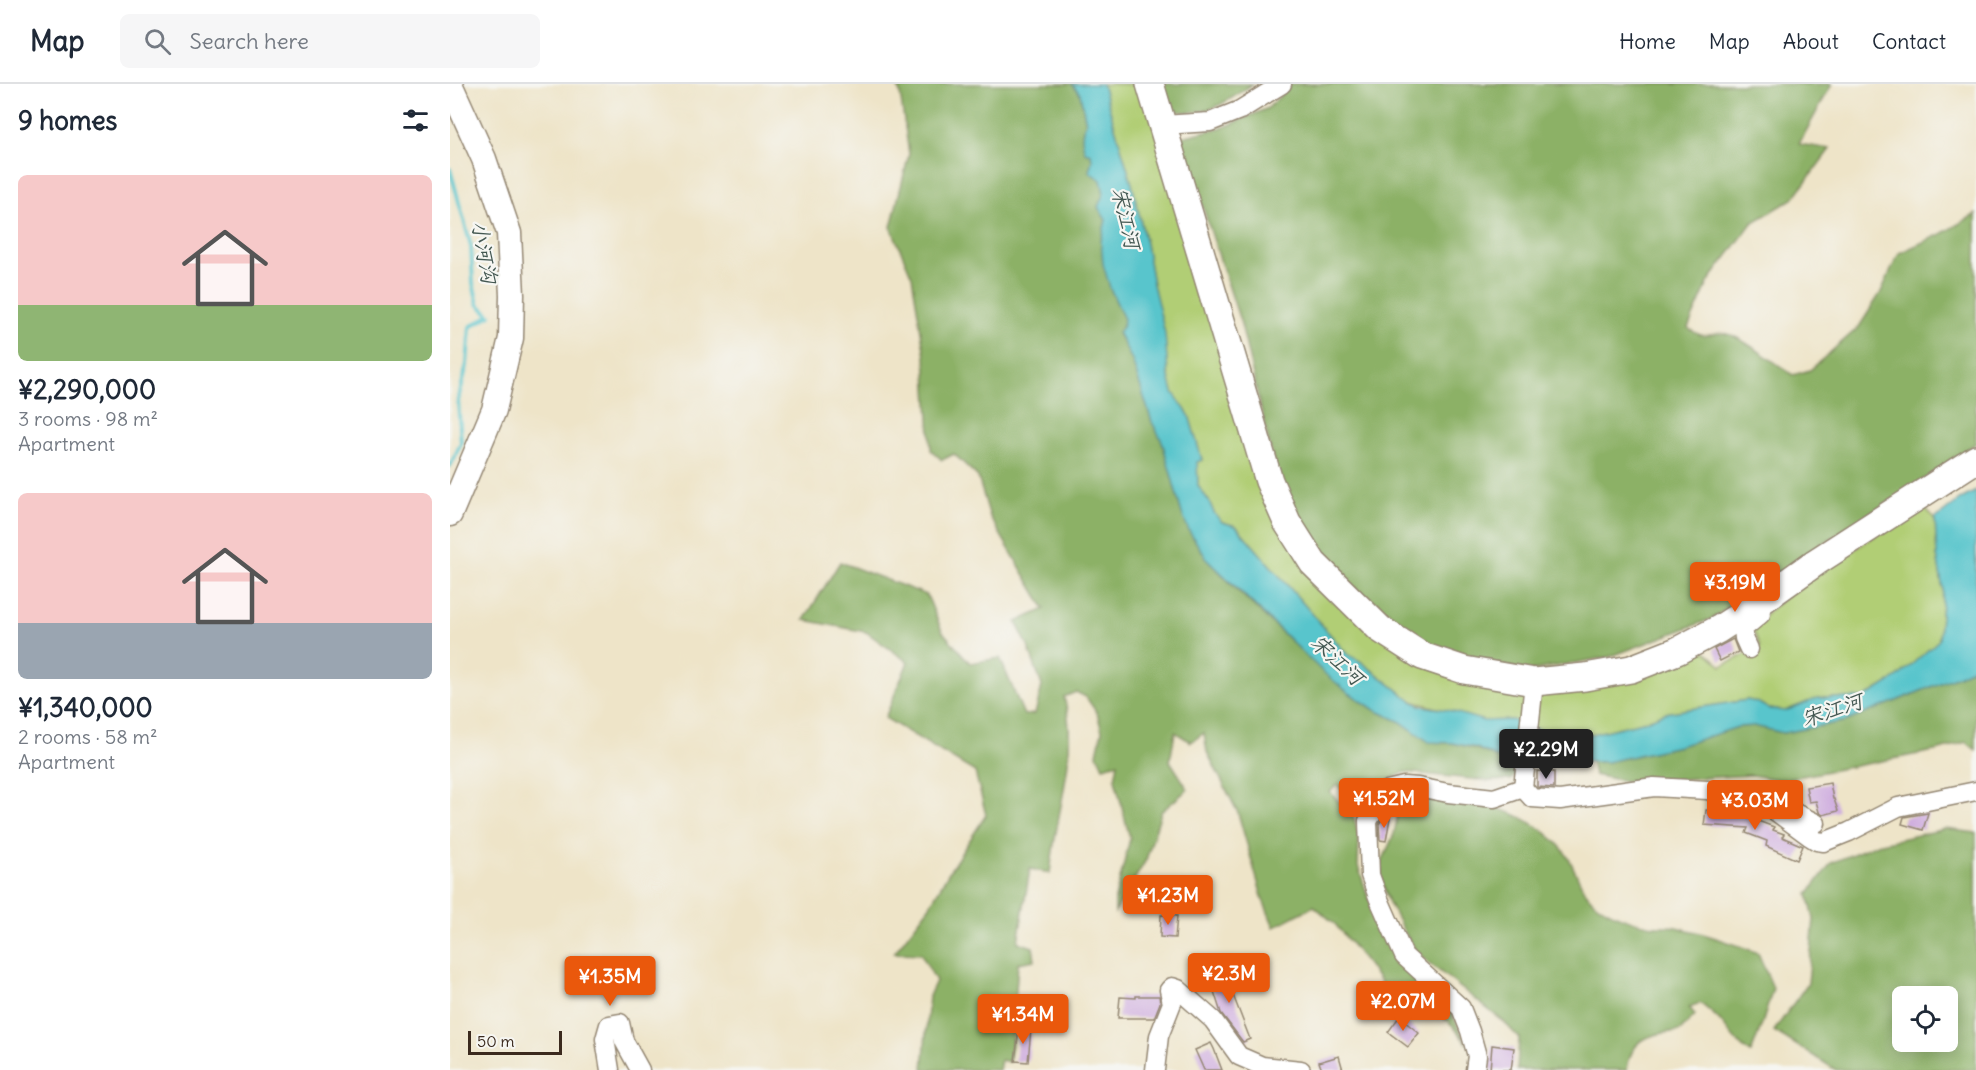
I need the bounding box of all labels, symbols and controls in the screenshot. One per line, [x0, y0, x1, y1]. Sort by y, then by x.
search box [120, 14, 540, 68]
text: Map [30, 23, 84, 59]
icon: search [141, 25, 174, 58]
text: Search here [189, 27, 309, 55]
text: Home [1619, 28, 1676, 55]
text: Map [1709, 28, 1750, 55]
text: About [1783, 28, 1839, 55]
text: Contact [1872, 28, 1946, 55]
text: 9 homes [18, 104, 117, 137]
icon: filters [399, 104, 432, 137]
water label: 宋江河 [1106, 184, 1147, 255]
icon: home [171, 214, 279, 322]
water label: 小河沟 [466, 219, 504, 287]
text: ¥2,290,000 [18, 373, 156, 406]
text: 3 rooms · 98 m² [18, 406, 158, 431]
text: Apartment [18, 431, 115, 456]
icon: home [171, 532, 279, 640]
pin: ¥3.19M [1686, 562, 1784, 613]
text: ¥3.19M [1704, 569, 1766, 594]
water label: 宋江河 [1305, 628, 1372, 693]
water label: 宋江河 [1798, 686, 1869, 732]
text: ¥1,340,000 [18, 691, 153, 724]
text: 2 rooms · 58 m² [18, 724, 158, 749]
pin: ¥2.29M [1497, 729, 1595, 780]
text: ¥2.29M [1513, 736, 1579, 761]
text: Apartment [18, 749, 115, 774]
pin: ¥1.52M [1335, 778, 1433, 829]
pin: ¥3.03M [1706, 780, 1804, 831]
text: ¥1.52M [1353, 785, 1415, 810]
text: ¥3.03M [1721, 787, 1789, 812]
pin: ¥1.23M [1119, 875, 1217, 926]
text: ¥1.23M [1137, 882, 1199, 907]
pin: ¥2.3M [1187, 953, 1271, 1004]
pin: ¥1.35M [561, 956, 659, 1007]
text: ¥2.3M [1202, 960, 1256, 985]
text: ¥1.35M [579, 963, 641, 988]
pin: ¥2.07M [1354, 981, 1452, 1032]
map controls [1892, 986, 1958, 1052]
button: locate [1892, 986, 1958, 1052]
text: ¥2.07M [1370, 988, 1436, 1013]
pin: ¥1.34M [974, 994, 1072, 1045]
text: ¥1.34M [992, 1001, 1054, 1026]
scale bar [468, 1028, 562, 1056]
text: 50 m [477, 1031, 515, 1051]

